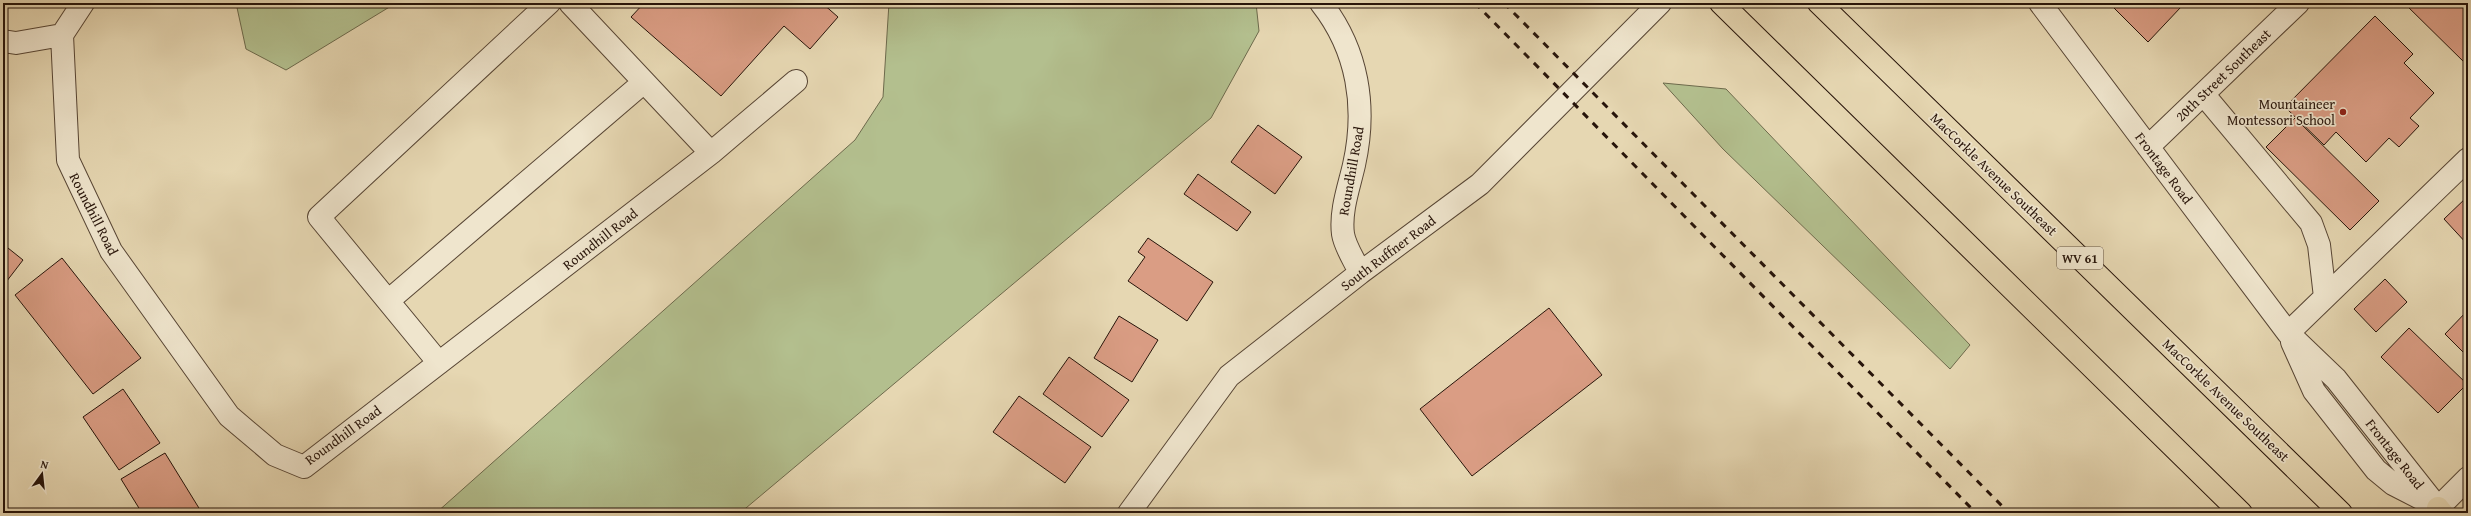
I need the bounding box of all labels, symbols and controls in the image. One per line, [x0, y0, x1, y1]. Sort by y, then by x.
street label: 20th Street Southeast [2171, 24, 2275, 126]
place label: Mountaineer Montessori School [2227, 94, 2335, 130]
marker: Mountaineer Montessori School [2338, 107, 2348, 117]
street label: MacCorkle Avenue Southeast [1926, 108, 2062, 240]
street label: Roundhill Road [1333, 124, 1369, 217]
street label: Frontage Road [2130, 128, 2198, 208]
street label: Roundhill Road [65, 169, 124, 259]
street label: Roundhill Road [558, 203, 642, 275]
street label: South Ruffner Road [1336, 210, 1440, 295]
road number: WV 61 [2057, 247, 2103, 269]
street label: MacCorkle Avenue Southeast [2158, 334, 2294, 466]
street label: Roundhill Road [301, 400, 386, 470]
street label: Frontage Road [2361, 414, 2429, 494]
north arrow [22, 454, 62, 494]
text: N [39, 456, 51, 473]

